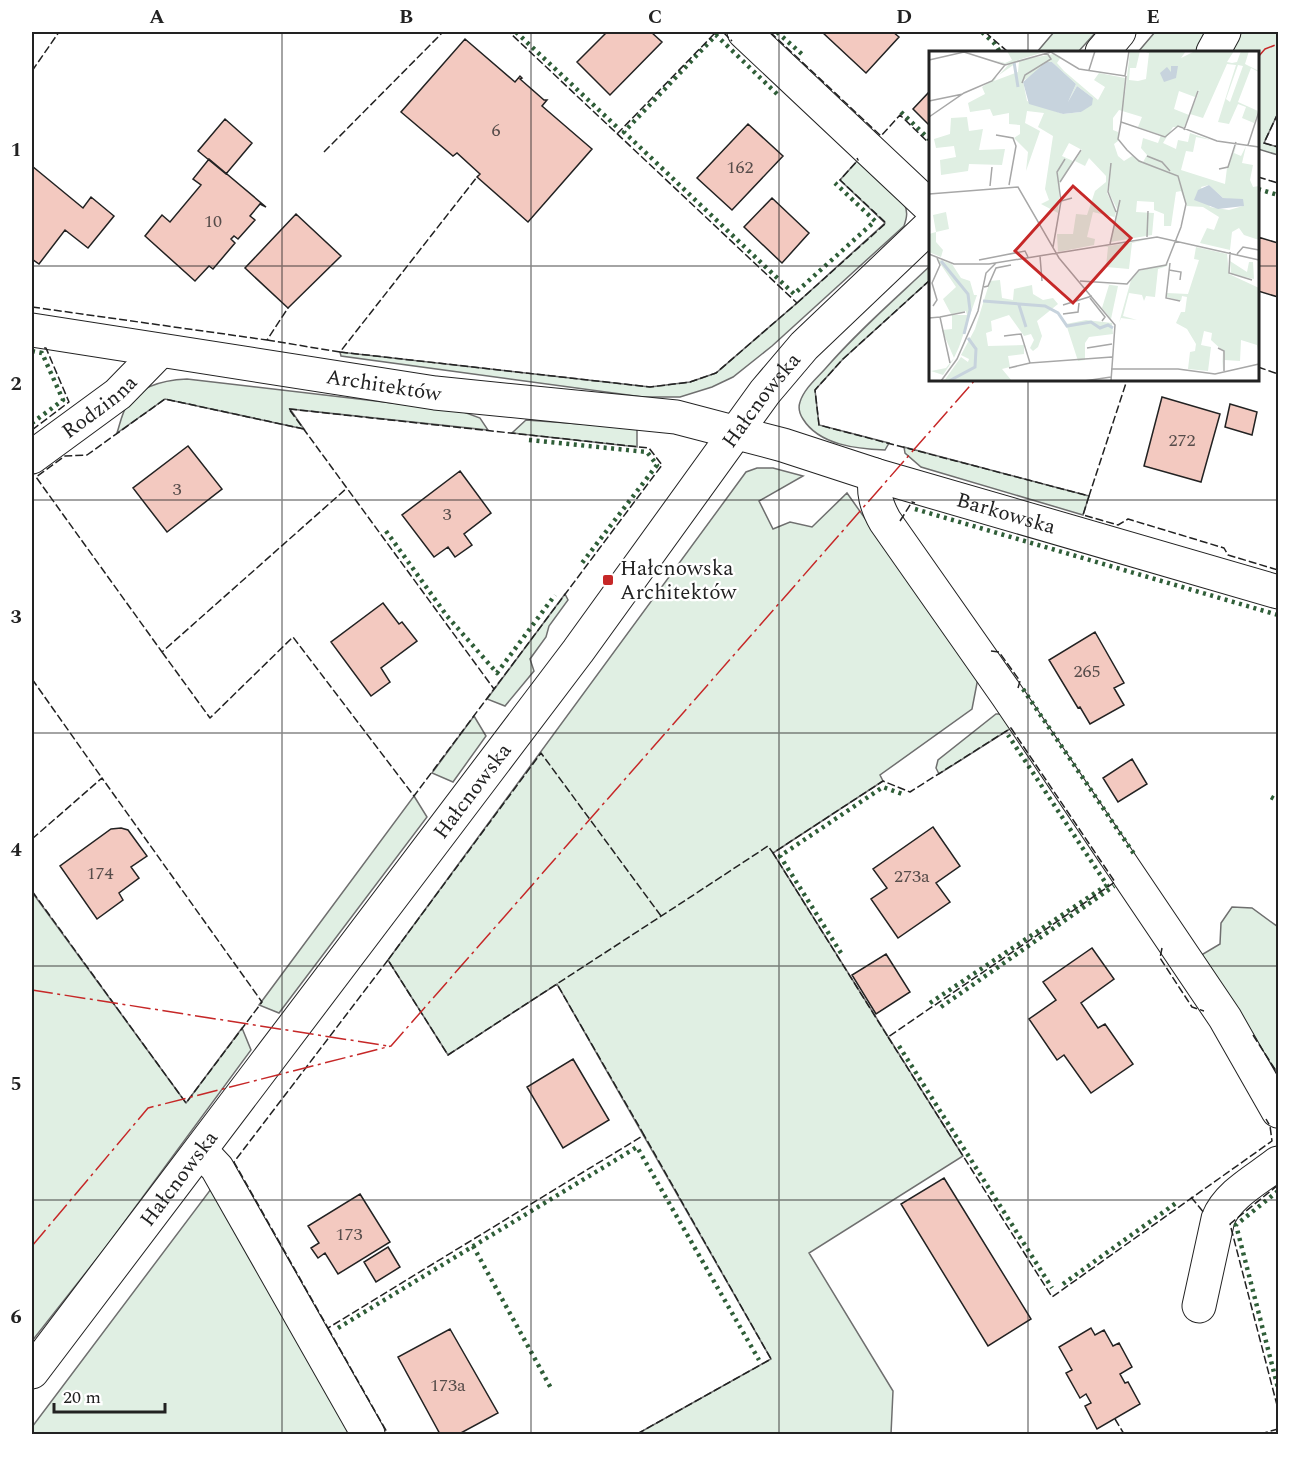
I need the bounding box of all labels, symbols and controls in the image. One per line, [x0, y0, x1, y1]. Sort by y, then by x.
text: A [149, 2, 165, 32]
text: B [399, 2, 413, 32]
text: C [648, 2, 662, 32]
text: D [896, 2, 912, 32]
text: E [1146, 2, 1160, 32]
inset map [929, 51, 1259, 381]
house number: 6 [492, 117, 501, 144]
text: 1 [10, 135, 22, 165]
house number: 162 [727, 154, 754, 181]
house number: 10 [204, 208, 222, 235]
street label: Hałcnowska [714, 345, 809, 455]
street label: Architektów [324, 361, 445, 411]
street label: Rodzinna [55, 368, 146, 447]
text: 2 [10, 369, 22, 399]
house number: 272 [1169, 427, 1196, 454]
house number: 3 [173, 476, 182, 503]
street label: Barkowska [953, 484, 1060, 544]
house number: 3 [443, 501, 452, 528]
place label: Hałcnowska Architektów [620, 553, 738, 609]
marker: Hałcnowska Architektów [601, 573, 615, 587]
text: 3 [10, 602, 22, 632]
house number: 265 [1074, 658, 1101, 685]
street label: Hałcnowska [426, 736, 520, 846]
text: 4 [10, 835, 22, 865]
house number: 174 [87, 860, 114, 887]
house number: 273a [894, 863, 930, 890]
text: 5 [10, 1069, 22, 1099]
street label: Hałcnowska [132, 1123, 227, 1234]
house number: 173 [336, 1221, 363, 1248]
text: 6 [10, 1302, 22, 1332]
house number: 173a [430, 1372, 466, 1399]
scale bar [54, 1376, 165, 1414]
text: 20 m [63, 1384, 101, 1411]

